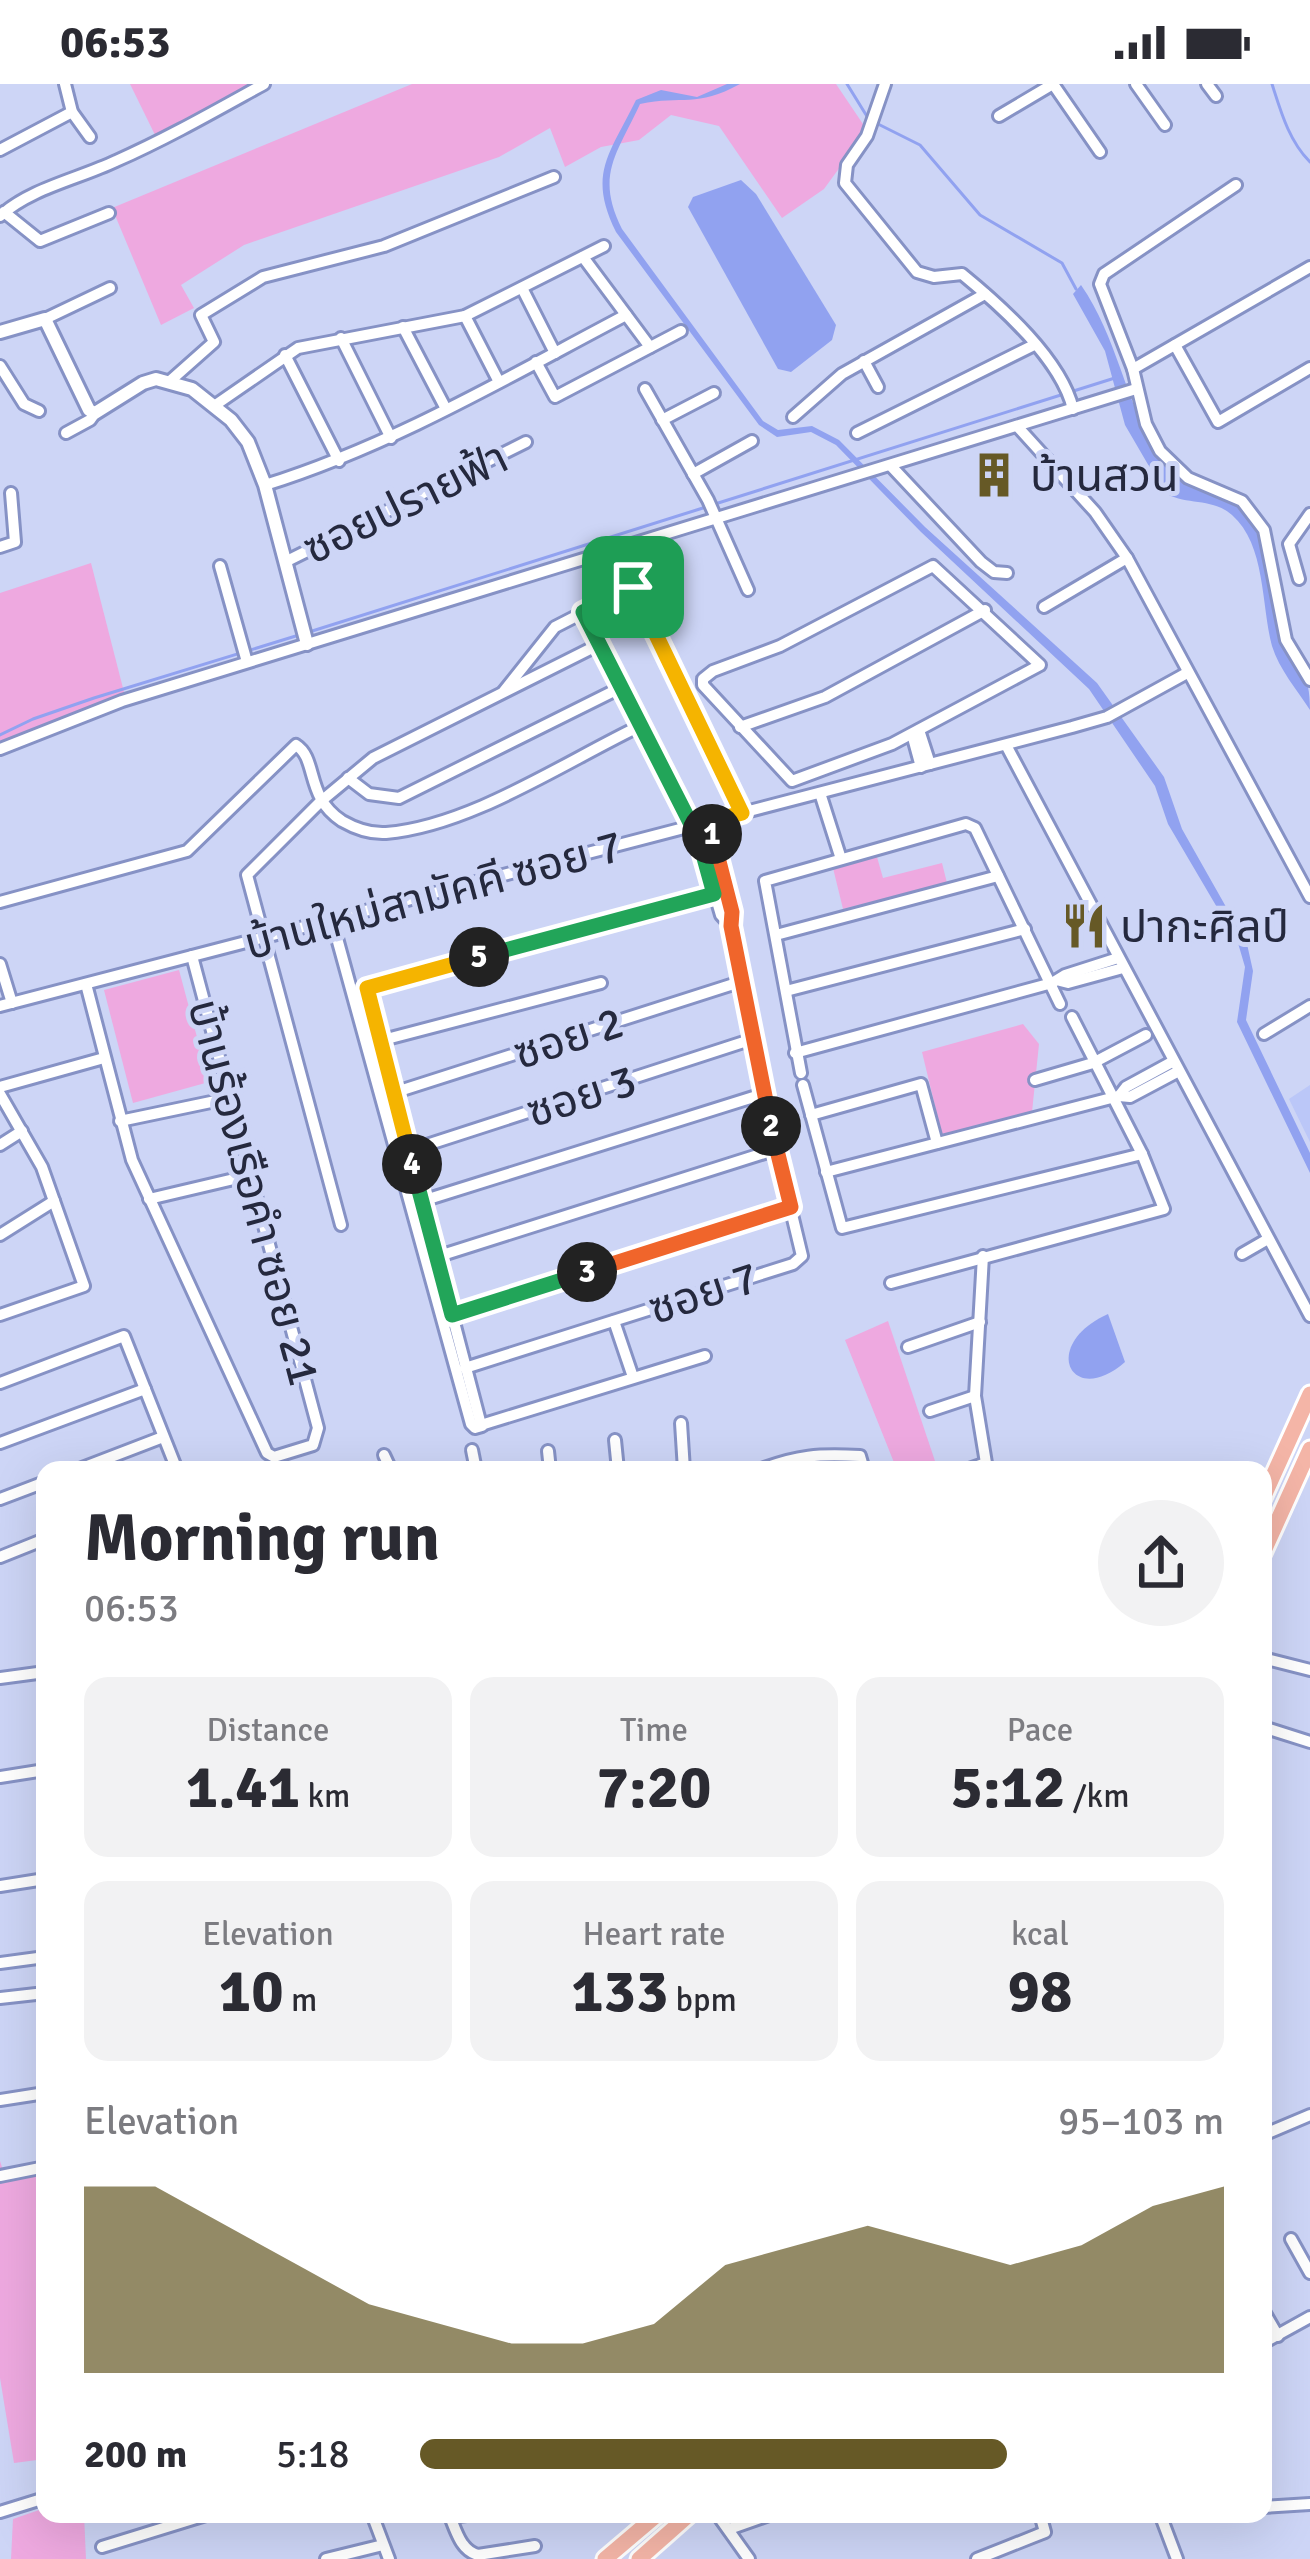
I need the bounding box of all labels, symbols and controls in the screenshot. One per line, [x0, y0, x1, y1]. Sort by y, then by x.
text: 06:53 [60, 15, 170, 70]
street label: ซอยปรายฟ้า [294, 430, 517, 576]
place label: บ้านสวน [1030, 449, 1179, 504]
building icon: บ้านสวน [969, 450, 1019, 500]
pin [582, 536, 684, 638]
icon: arrive [600, 554, 666, 620]
pin: 1 [682, 804, 742, 864]
text: 1 [703, 813, 721, 854]
street label: บ้านใหม่สามัคคี ซอย 7 [239, 819, 628, 972]
place label: ปากะศิลป์ [1120, 900, 1289, 955]
restaurant icon: ปากะศิลป์ [1059, 901, 1109, 951]
pin: 5 [449, 927, 509, 987]
text: 5 [470, 936, 488, 977]
street label: บ้านร้องเรือคำ ซอย 21 [176, 993, 332, 1391]
street label: ซอย 2 [507, 995, 630, 1082]
street label: ซอย 3 [520, 1053, 643, 1140]
pin: 2 [741, 1096, 801, 1156]
text: 2 [762, 1105, 780, 1146]
pin: 4 [382, 1134, 442, 1194]
text: 4 [403, 1143, 421, 1184]
pin: 3 [557, 1242, 617, 1302]
street label: ซอย 7 [642, 1250, 765, 1337]
text: 3 [578, 1251, 596, 1292]
text: Morning run [84, 1498, 440, 1579]
button: share [1098, 1500, 1224, 1626]
text: 06:53 [84, 1584, 179, 1632]
text: Distance [207, 1710, 329, 1751]
text: Time [620, 1710, 688, 1751]
text: Pace [1007, 1710, 1073, 1751]
text: 1.41 [186, 1751, 300, 1825]
text: 7:20 [597, 1751, 711, 1825]
text: 5:12 [951, 1751, 1065, 1825]
text: km [300, 1776, 350, 1817]
text: /km [1065, 1776, 1129, 1817]
text: Elevation [202, 1914, 334, 1955]
text: Heart rate [582, 1914, 726, 1955]
text: kcal [1011, 1914, 1069, 1955]
text: 10 [219, 1955, 284, 2029]
text: 133 [571, 1955, 668, 2029]
text: 98 [1008, 1955, 1072, 2029]
text: m [284, 1980, 317, 2021]
text: bpm [668, 1980, 737, 2021]
text: Elevation [84, 2097, 239, 2145]
text: 95–103 m [1058, 2097, 1224, 2145]
text: 200 m [84, 2430, 187, 2478]
text: 5:18 [276, 2430, 350, 2478]

